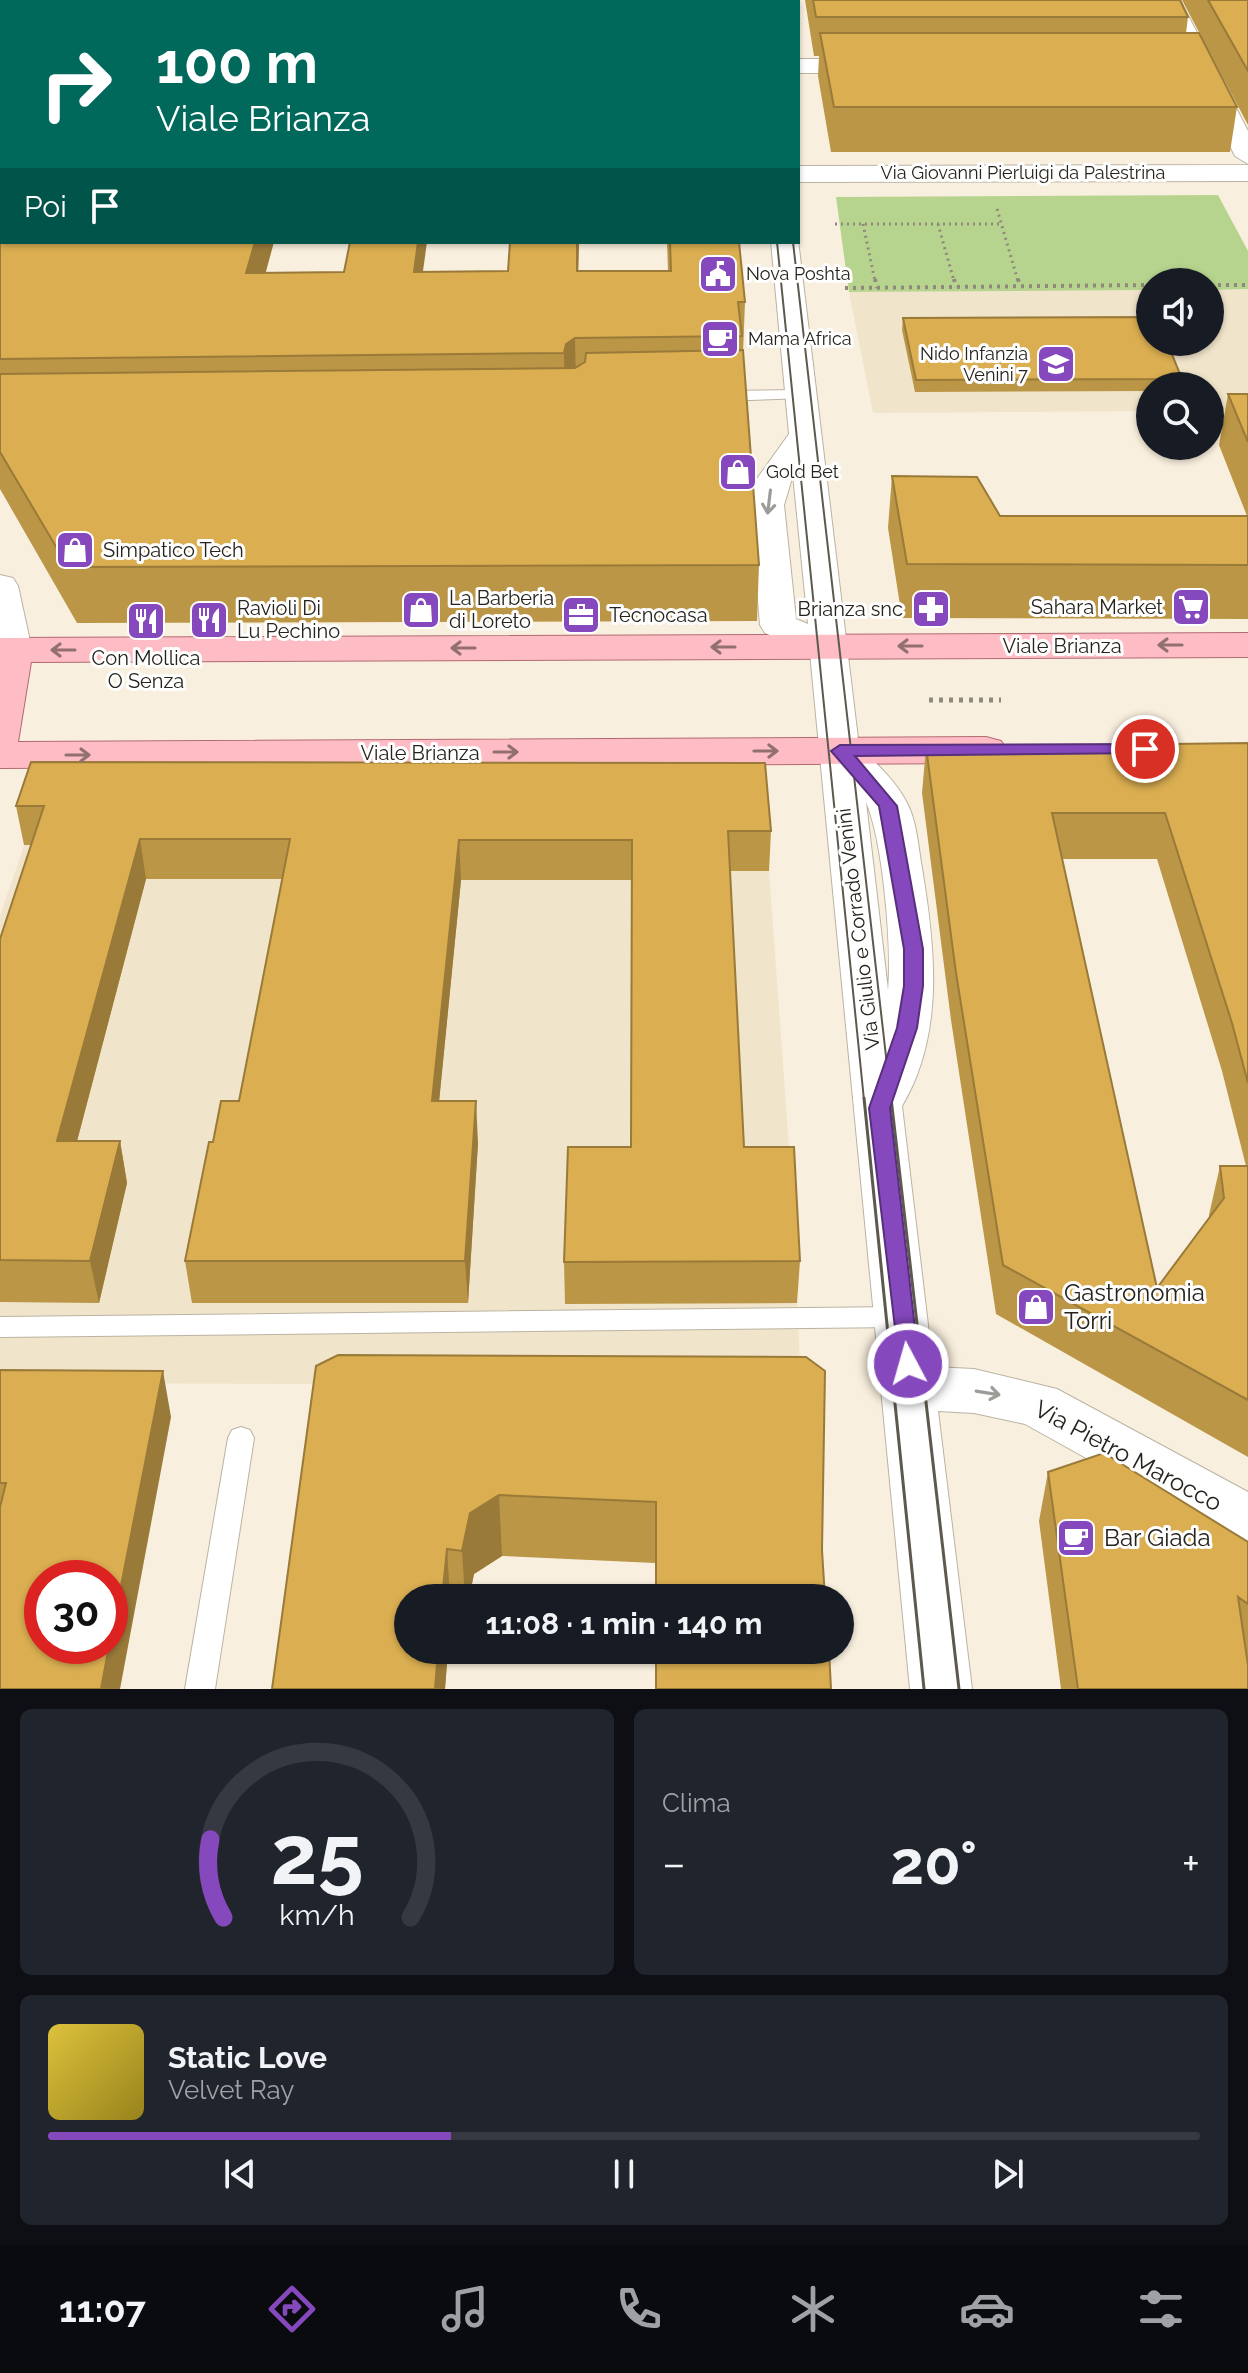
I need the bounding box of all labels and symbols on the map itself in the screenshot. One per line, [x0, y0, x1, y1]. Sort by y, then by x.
street label: Via Giovanni Pierluigi da Palestrina [881, 162, 1165, 183]
public building icon: Nova Poshta [697, 253, 739, 295]
place label: Nova Poshta [746, 263, 851, 284]
cafe icon: Mama Africa [699, 318, 741, 360]
place label: Mama Africa [748, 328, 852, 349]
place label: Nido Infanzia Venini 7 [920, 343, 1028, 385]
school or university icon: Nido Infanzia Venini 7 [1035, 343, 1077, 385]
shop icon: Gold Bet [717, 451, 759, 493]
place label: Gold Bet [766, 461, 839, 482]
one-way arrow [762, 488, 777, 515]
shop icon: Simpatico Tech [54, 529, 96, 571]
place label: Simpatico Tech [103, 538, 244, 562]
place label: La Barberia di Loreto [449, 586, 554, 633]
supermarket icon: Sahara Market [1170, 586, 1212, 628]
pharmacy icon: Brianza snc [910, 588, 952, 630]
shop icon: La Barberia di Loreto [400, 589, 442, 631]
office icon: Tecnocasa [560, 594, 602, 636]
place label: Sahara Market [1031, 595, 1163, 619]
place label: Ravioli Di Lu Pechino [237, 596, 340, 643]
place label: Brianza snc [798, 597, 903, 621]
restaurant icon: Ravioli Di Lu Pechino [188, 599, 230, 641]
restaurant icon: Con Mollica O Senza [125, 600, 167, 642]
place label: Tecnocasa [609, 603, 708, 627]
street label: Viale Brianza [1002, 634, 1122, 658]
one-way arrow [1157, 637, 1184, 653]
one-way arrow [897, 638, 924, 654]
one-way arrow [710, 639, 737, 655]
one-way arrow [450, 640, 477, 656]
one-way arrow [50, 642, 77, 658]
place label: Con Mollica O Senza [92, 646, 200, 693]
pin [1111, 715, 1179, 783]
street label: Viale Brianza [360, 741, 480, 765]
one-way arrow [752, 743, 779, 759]
one-way arrow [492, 744, 519, 760]
one-way arrow [64, 747, 91, 763]
street label: Via Giulio e Corrado Venini [831, 807, 885, 1051]
place label: Gastronomia Torri [1064, 1278, 1205, 1335]
shop icon: Gastronomia Torri [1015, 1286, 1057, 1328]
position arrow [866, 1322, 950, 1406]
one-way arrow [975, 1387, 1000, 1402]
street label: Via Pietro Marocco [1030, 1394, 1227, 1517]
cafe icon: Bar Giada [1055, 1517, 1097, 1559]
place label: Bar Giada [1104, 1523, 1211, 1552]
speed limit sign: 30 [24, 1560, 128, 1664]

